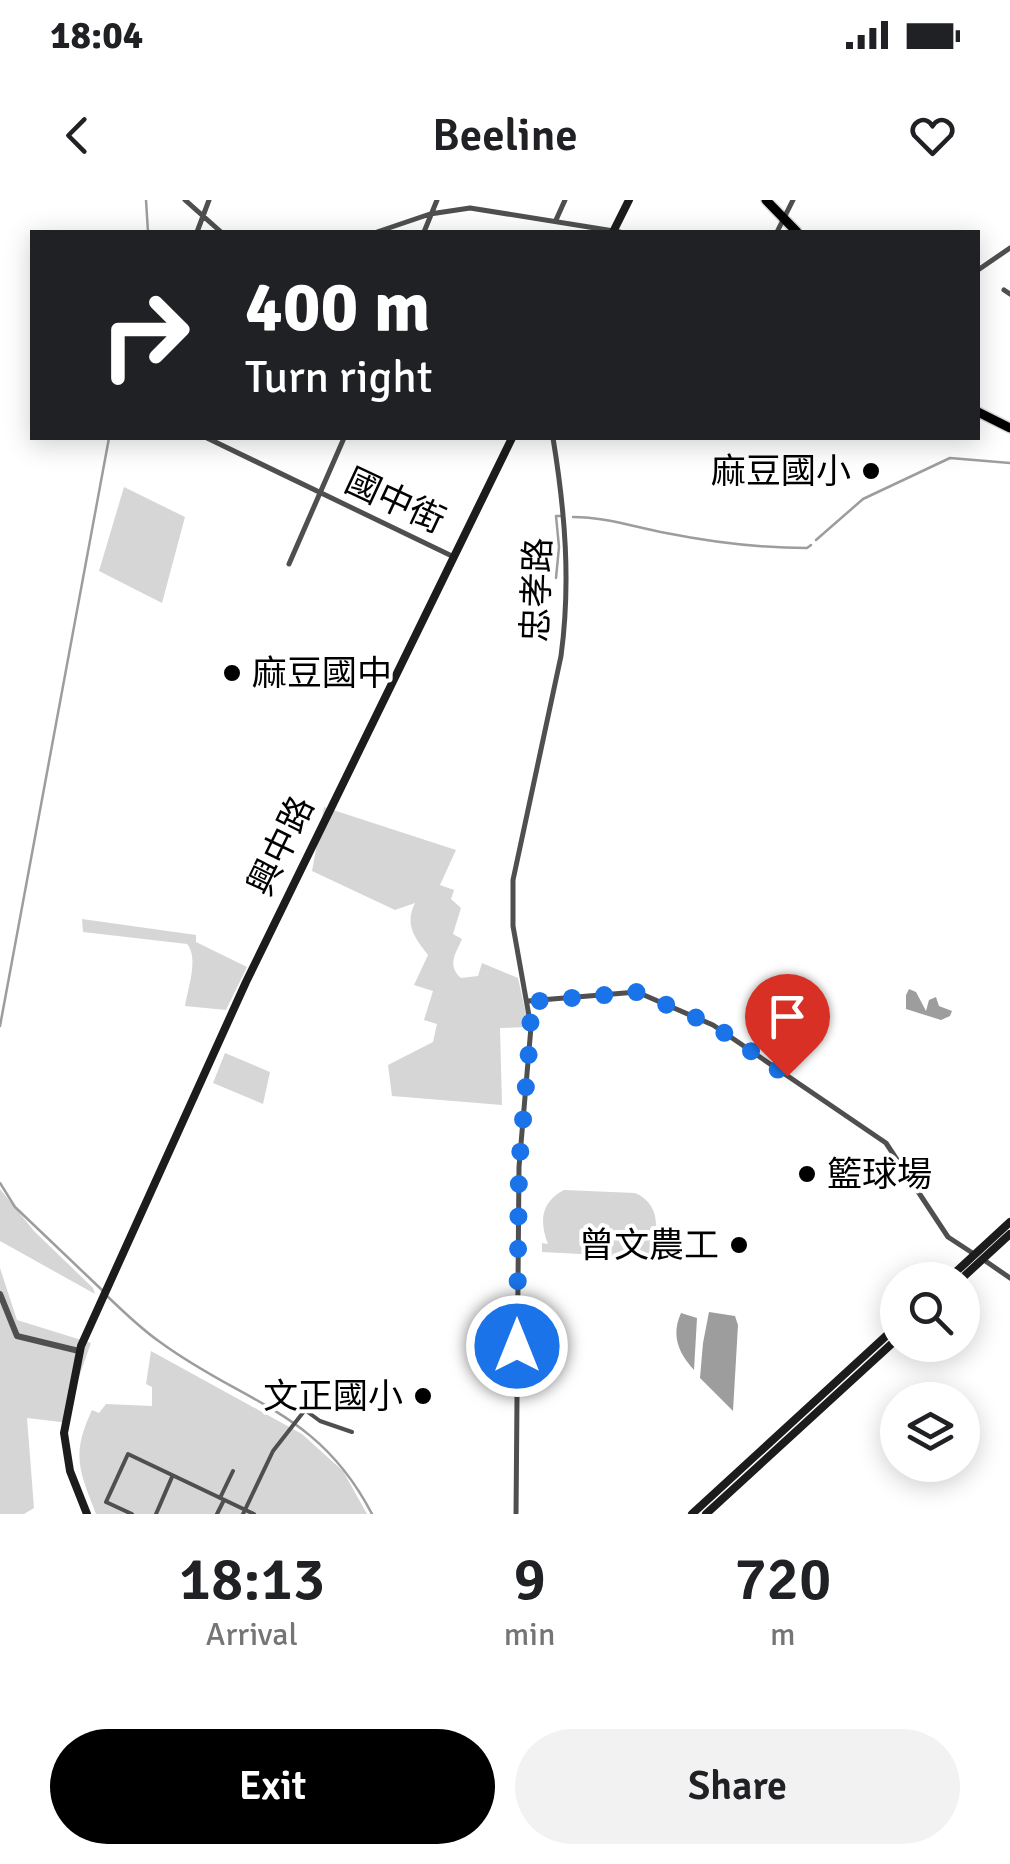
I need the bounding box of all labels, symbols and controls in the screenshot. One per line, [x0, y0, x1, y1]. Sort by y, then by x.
text: 18:04 [50, 12, 143, 59]
icon: back [50, 108, 105, 163]
text: Beeline [432, 108, 578, 163]
icon: heart [905, 108, 960, 163]
text: 400 m [245, 264, 430, 350]
icon: right [80, 270, 210, 400]
text: Turn right [245, 350, 433, 405]
place label: 麻豆國小 [711, 450, 851, 493]
street label: 國中街 [338, 459, 452, 543]
marker: 麻豆國小 [860, 460, 882, 482]
street label: 忠孝路 [514, 537, 560, 643]
place label: 麻豆國中 [252, 652, 392, 695]
marker: 麻豆國中 [221, 662, 243, 684]
street label: 興中路 [239, 789, 323, 903]
pin [745, 974, 830, 1077]
icon: arrive [760, 989, 815, 1044]
place label: 籃球場 [827, 1153, 932, 1196]
marker: 籃球場 [796, 1163, 818, 1185]
place label: 曾文農工 [579, 1224, 719, 1267]
marker: 曾文農工 [728, 1234, 750, 1256]
map controls [880, 1262, 980, 1482]
button: search [880, 1262, 980, 1362]
position arrow [465, 1294, 569, 1398]
place label: 文正國小 [263, 1375, 403, 1418]
button: layers [880, 1382, 980, 1482]
marker: 文正國小 [412, 1385, 434, 1407]
text: 18:13 [179, 1543, 325, 1617]
text: 9 [513, 1543, 546, 1617]
text: 720 [734, 1543, 831, 1617]
text: Arrival [206, 1615, 298, 1654]
text: min [504, 1615, 555, 1654]
text: m [770, 1615, 796, 1654]
button: Exit [50, 1729, 495, 1844]
button: Share [515, 1729, 960, 1844]

